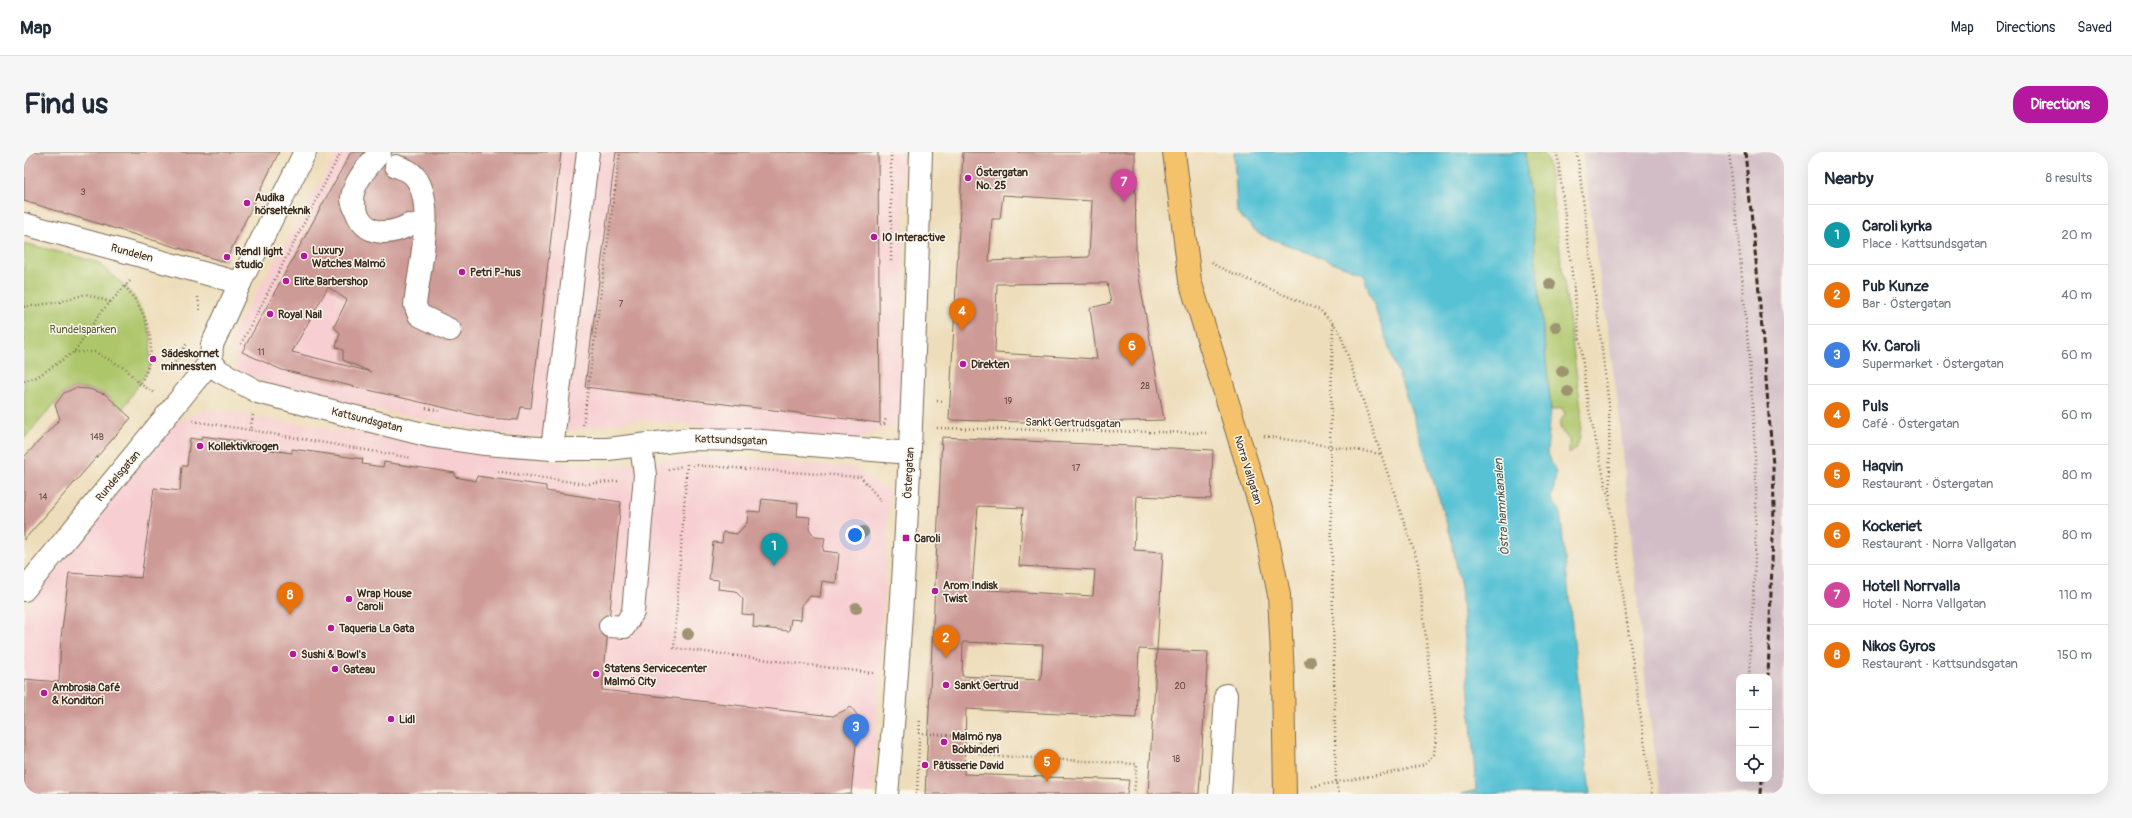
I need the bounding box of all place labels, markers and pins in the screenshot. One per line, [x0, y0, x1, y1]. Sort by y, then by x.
place label: Östergatan No. 25 [976, 165, 1028, 192]
pin: 7 [1111, 169, 1137, 202]
marker: Östergatan No. 25 [963, 173, 973, 183]
place label: Audika hörselteknik [255, 191, 311, 217]
marker: Audika hörselteknik [242, 198, 252, 208]
place label: IO Interactive [882, 231, 946, 244]
marker: IO Interactive [869, 232, 879, 242]
place label: Luxury Watches Malmö [312, 244, 386, 270]
place label: Rendl light studio [235, 245, 284, 271]
marker: Luxury Watches Malmö [299, 251, 309, 261]
marker: Rendl light studio [222, 252, 232, 262]
place label: Petri P-hus [470, 266, 521, 279]
marker: Petri P-hus [457, 267, 467, 277]
place label: Elite Barbershop [294, 275, 368, 288]
marker: Elite Barbershop [281, 276, 291, 286]
pin: 4 [949, 298, 975, 331]
place label: Royal Nail [278, 308, 323, 321]
marker: Royal Nail [265, 309, 275, 319]
pin: 6 [1119, 333, 1145, 366]
place label: Sädeskornet minnessten [161, 347, 220, 373]
marker: Sädeskornet minnessten [148, 354, 158, 364]
place label: Direkten [971, 358, 1009, 371]
marker: Direkten [958, 359, 968, 369]
place label: Kollektivkrogen [208, 440, 279, 453]
marker: Kollektivkrogen [195, 441, 205, 451]
place label: Caroli [914, 532, 940, 545]
pin: 1 [761, 533, 787, 566]
marker: Caroli [901, 533, 911, 543]
place label: Arom Indisk Twist [942, 579, 998, 605]
pin: 8 [277, 582, 303, 615]
marker: Arom Indisk Twist [930, 586, 940, 596]
place label: Wrap House Caroli [357, 587, 412, 613]
marker: Wrap House Caroli [344, 594, 354, 604]
place label: Taqueria La Gata [338, 622, 414, 635]
marker: Taqueria La Gata [326, 623, 336, 633]
pin: 2 [933, 625, 959, 658]
place label: Sushi & Bowl's [301, 648, 366, 661]
marker: Sushi & Bowl's [288, 649, 298, 659]
place label: Statens Servicecenter Malmö City [604, 662, 708, 688]
place label: Gateau [343, 663, 376, 676]
marker: Gateau [330, 664, 340, 674]
marker: Statens Servicecenter Malmö City [591, 669, 601, 679]
place label: Sankt Gertrud [954, 679, 1019, 692]
marker: Sankt Gertrud [941, 680, 951, 690]
place label: Ambrosia Café & Konditori [52, 681, 120, 707]
marker: Ambrosia Café & Konditori [39, 688, 49, 698]
place label: Lidl [399, 713, 416, 726]
marker: Lidl [386, 714, 396, 724]
pin: 3 [843, 714, 869, 747]
place label: Malmö nya Bokbinderi [952, 730, 1002, 756]
marker: Malmö nya Bokbinderi [939, 737, 949, 747]
pin: 5 [1034, 749, 1060, 782]
place label: Pâtisserie David [933, 759, 1004, 772]
marker: Pâtisserie David [920, 760, 930, 770]

